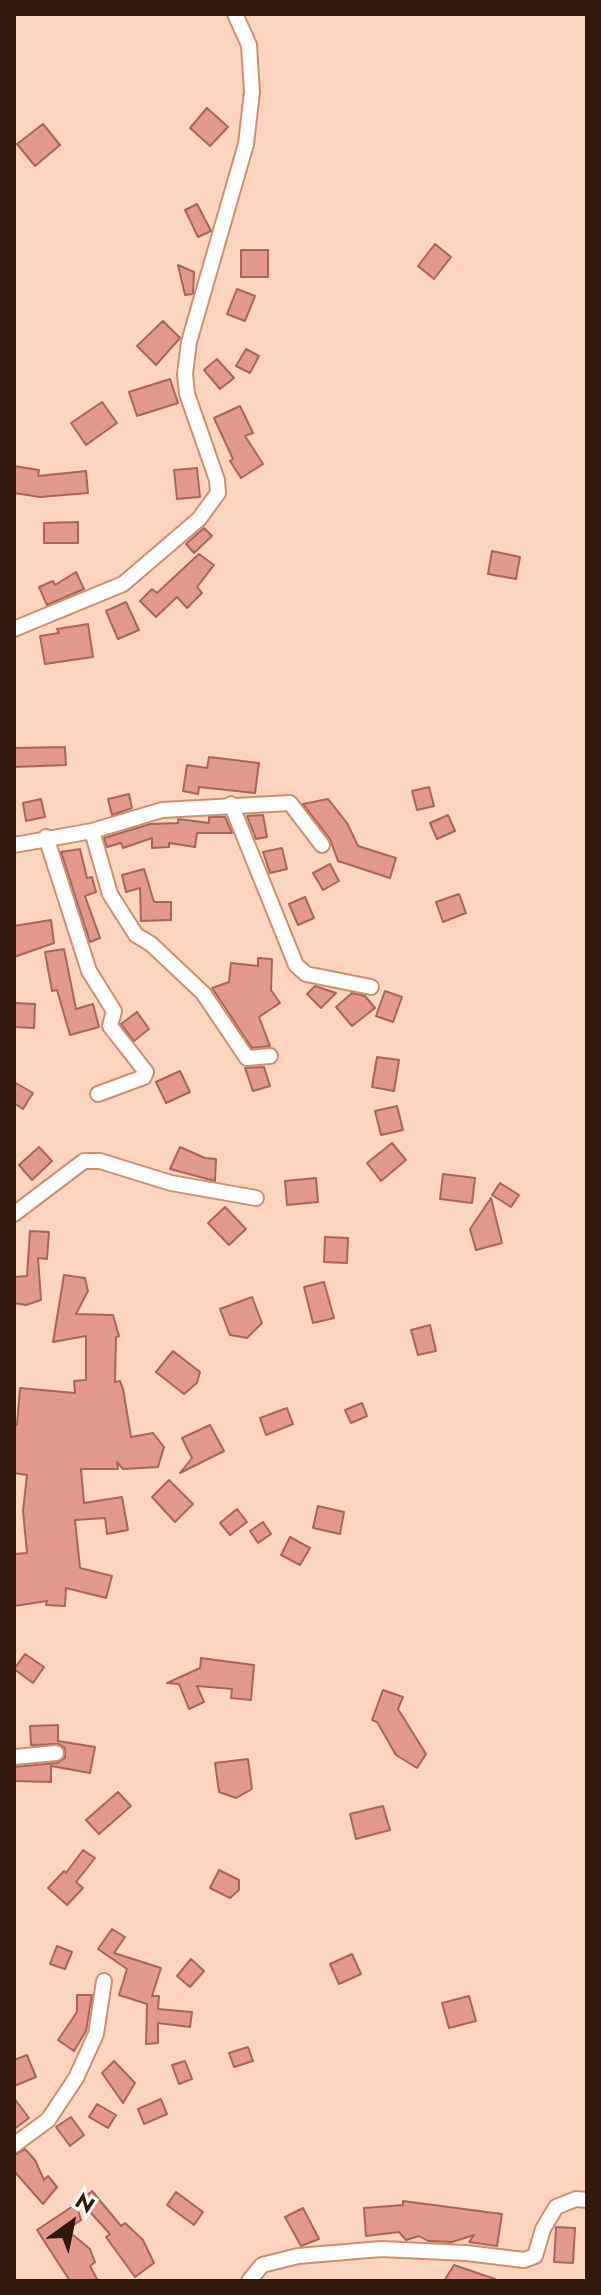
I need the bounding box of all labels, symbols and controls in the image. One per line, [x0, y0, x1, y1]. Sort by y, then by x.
north arrow [32, 2183, 112, 2263]
text: N [69, 2185, 101, 2221]

